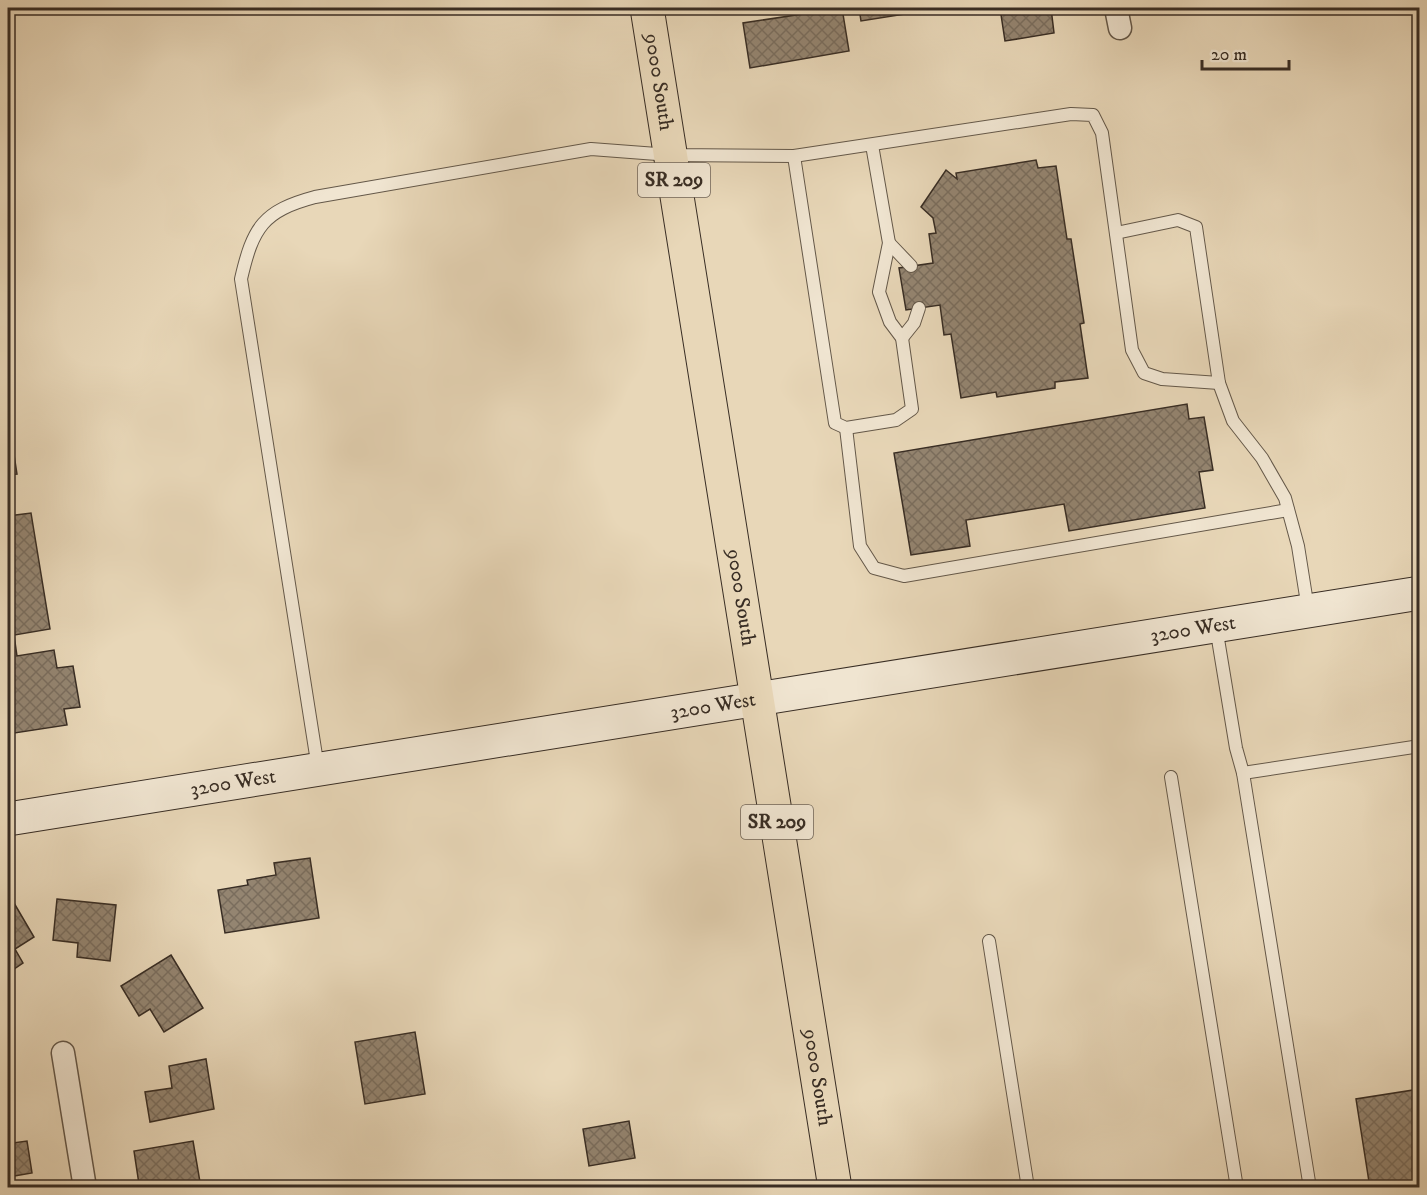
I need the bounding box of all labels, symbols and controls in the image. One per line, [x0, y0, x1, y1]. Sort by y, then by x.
street label: 9000 South [638, 31, 679, 133]
scale bar [1202, 33, 1289, 71]
text: 20 m [1211, 44, 1247, 66]
road number: SR 209 [638, 163, 710, 197]
street label: 9000 South [720, 546, 761, 648]
street label: 3200 West [1148, 610, 1238, 649]
street label: 3200 West [669, 686, 758, 726]
street label: 3200 West [189, 763, 278, 803]
road number: SR 209 [741, 805, 813, 839]
street label: 9000 South [797, 1026, 838, 1128]

